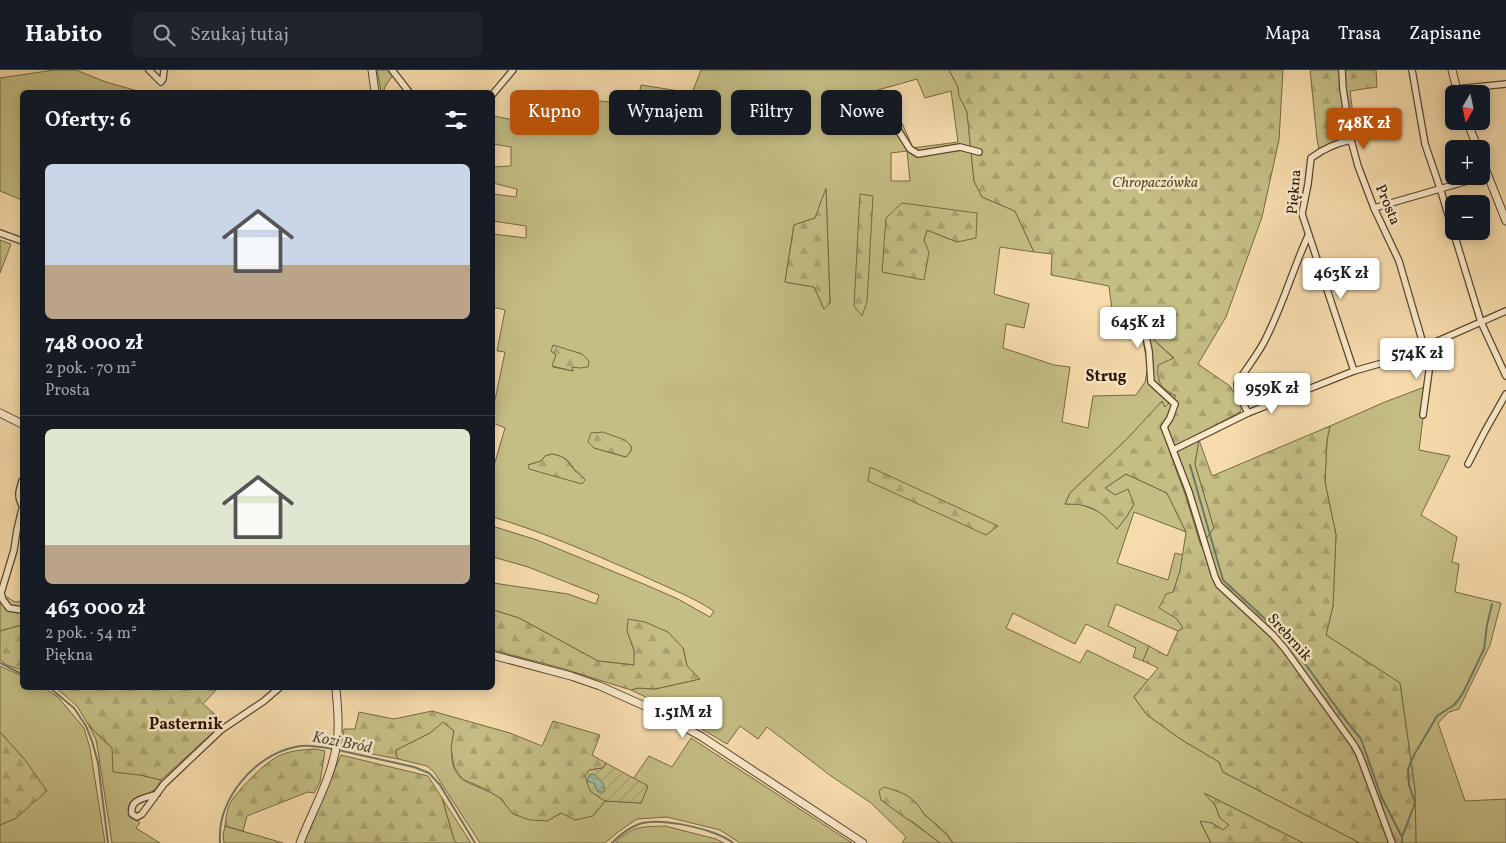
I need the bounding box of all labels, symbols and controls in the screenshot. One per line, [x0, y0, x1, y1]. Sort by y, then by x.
search box [132, 12, 482, 57]
text: Habito [25, 18, 102, 52]
icon: search [150, 21, 178, 49]
text: Szukaj tutaj [190, 22, 289, 48]
text: Mapa [1265, 22, 1310, 47]
text: Trasa [1338, 22, 1381, 47]
text: Zapisane [1409, 22, 1481, 47]
north arrow [1445, 85, 1490, 130]
map controls [1445, 85, 1490, 240]
chip: Kupno [510, 90, 599, 135]
chip: Wynajem [609, 90, 721, 135]
chip: Filtry [731, 90, 811, 135]
chip: Nowe [821, 90, 902, 135]
text: Oferty: 6 [45, 106, 131, 135]
icon: filters [442, 106, 470, 134]
pin: 748K zł [1318, 108, 1410, 150]
text: 748K zł [1337, 113, 1391, 135]
button: + [1445, 140, 1490, 185]
street label: Piękna [1283, 169, 1307, 215]
park label: Chropaczówka [1112, 173, 1198, 194]
street label: Prosta [1369, 182, 1405, 228]
button: − [1445, 195, 1490, 240]
icon: home [213, 196, 303, 286]
pin: 463K zł [1295, 258, 1387, 300]
text: 463K zł [1314, 263, 1368, 285]
pin: 645K zł [1092, 306, 1184, 349]
text: 645K zł [1111, 312, 1165, 334]
text: 748 000 zł [45, 329, 143, 358]
pin: 574K zł [1371, 338, 1463, 380]
text: 574K zł [1391, 343, 1443, 365]
text: 2 pok. · 70 m² [45, 358, 136, 380]
district label: Strug [1085, 366, 1127, 388]
pin: 959K zł [1226, 372, 1318, 415]
text: 959K zł [1245, 378, 1299, 400]
text: Prosta [45, 380, 90, 402]
icon: home [213, 462, 303, 552]
text: 463 000 zł [45, 594, 145, 623]
street label: Srebrnik [1262, 609, 1316, 667]
text: 2 pok. · 54 m² [45, 623, 137, 645]
text: Piękna [45, 645, 93, 667]
pin: 1.51M zł [631, 696, 735, 739]
text: 1.51M zł [654, 702, 712, 724]
district label: Pasternik [149, 714, 223, 736]
water label: Kozi Bród [310, 726, 374, 760]

